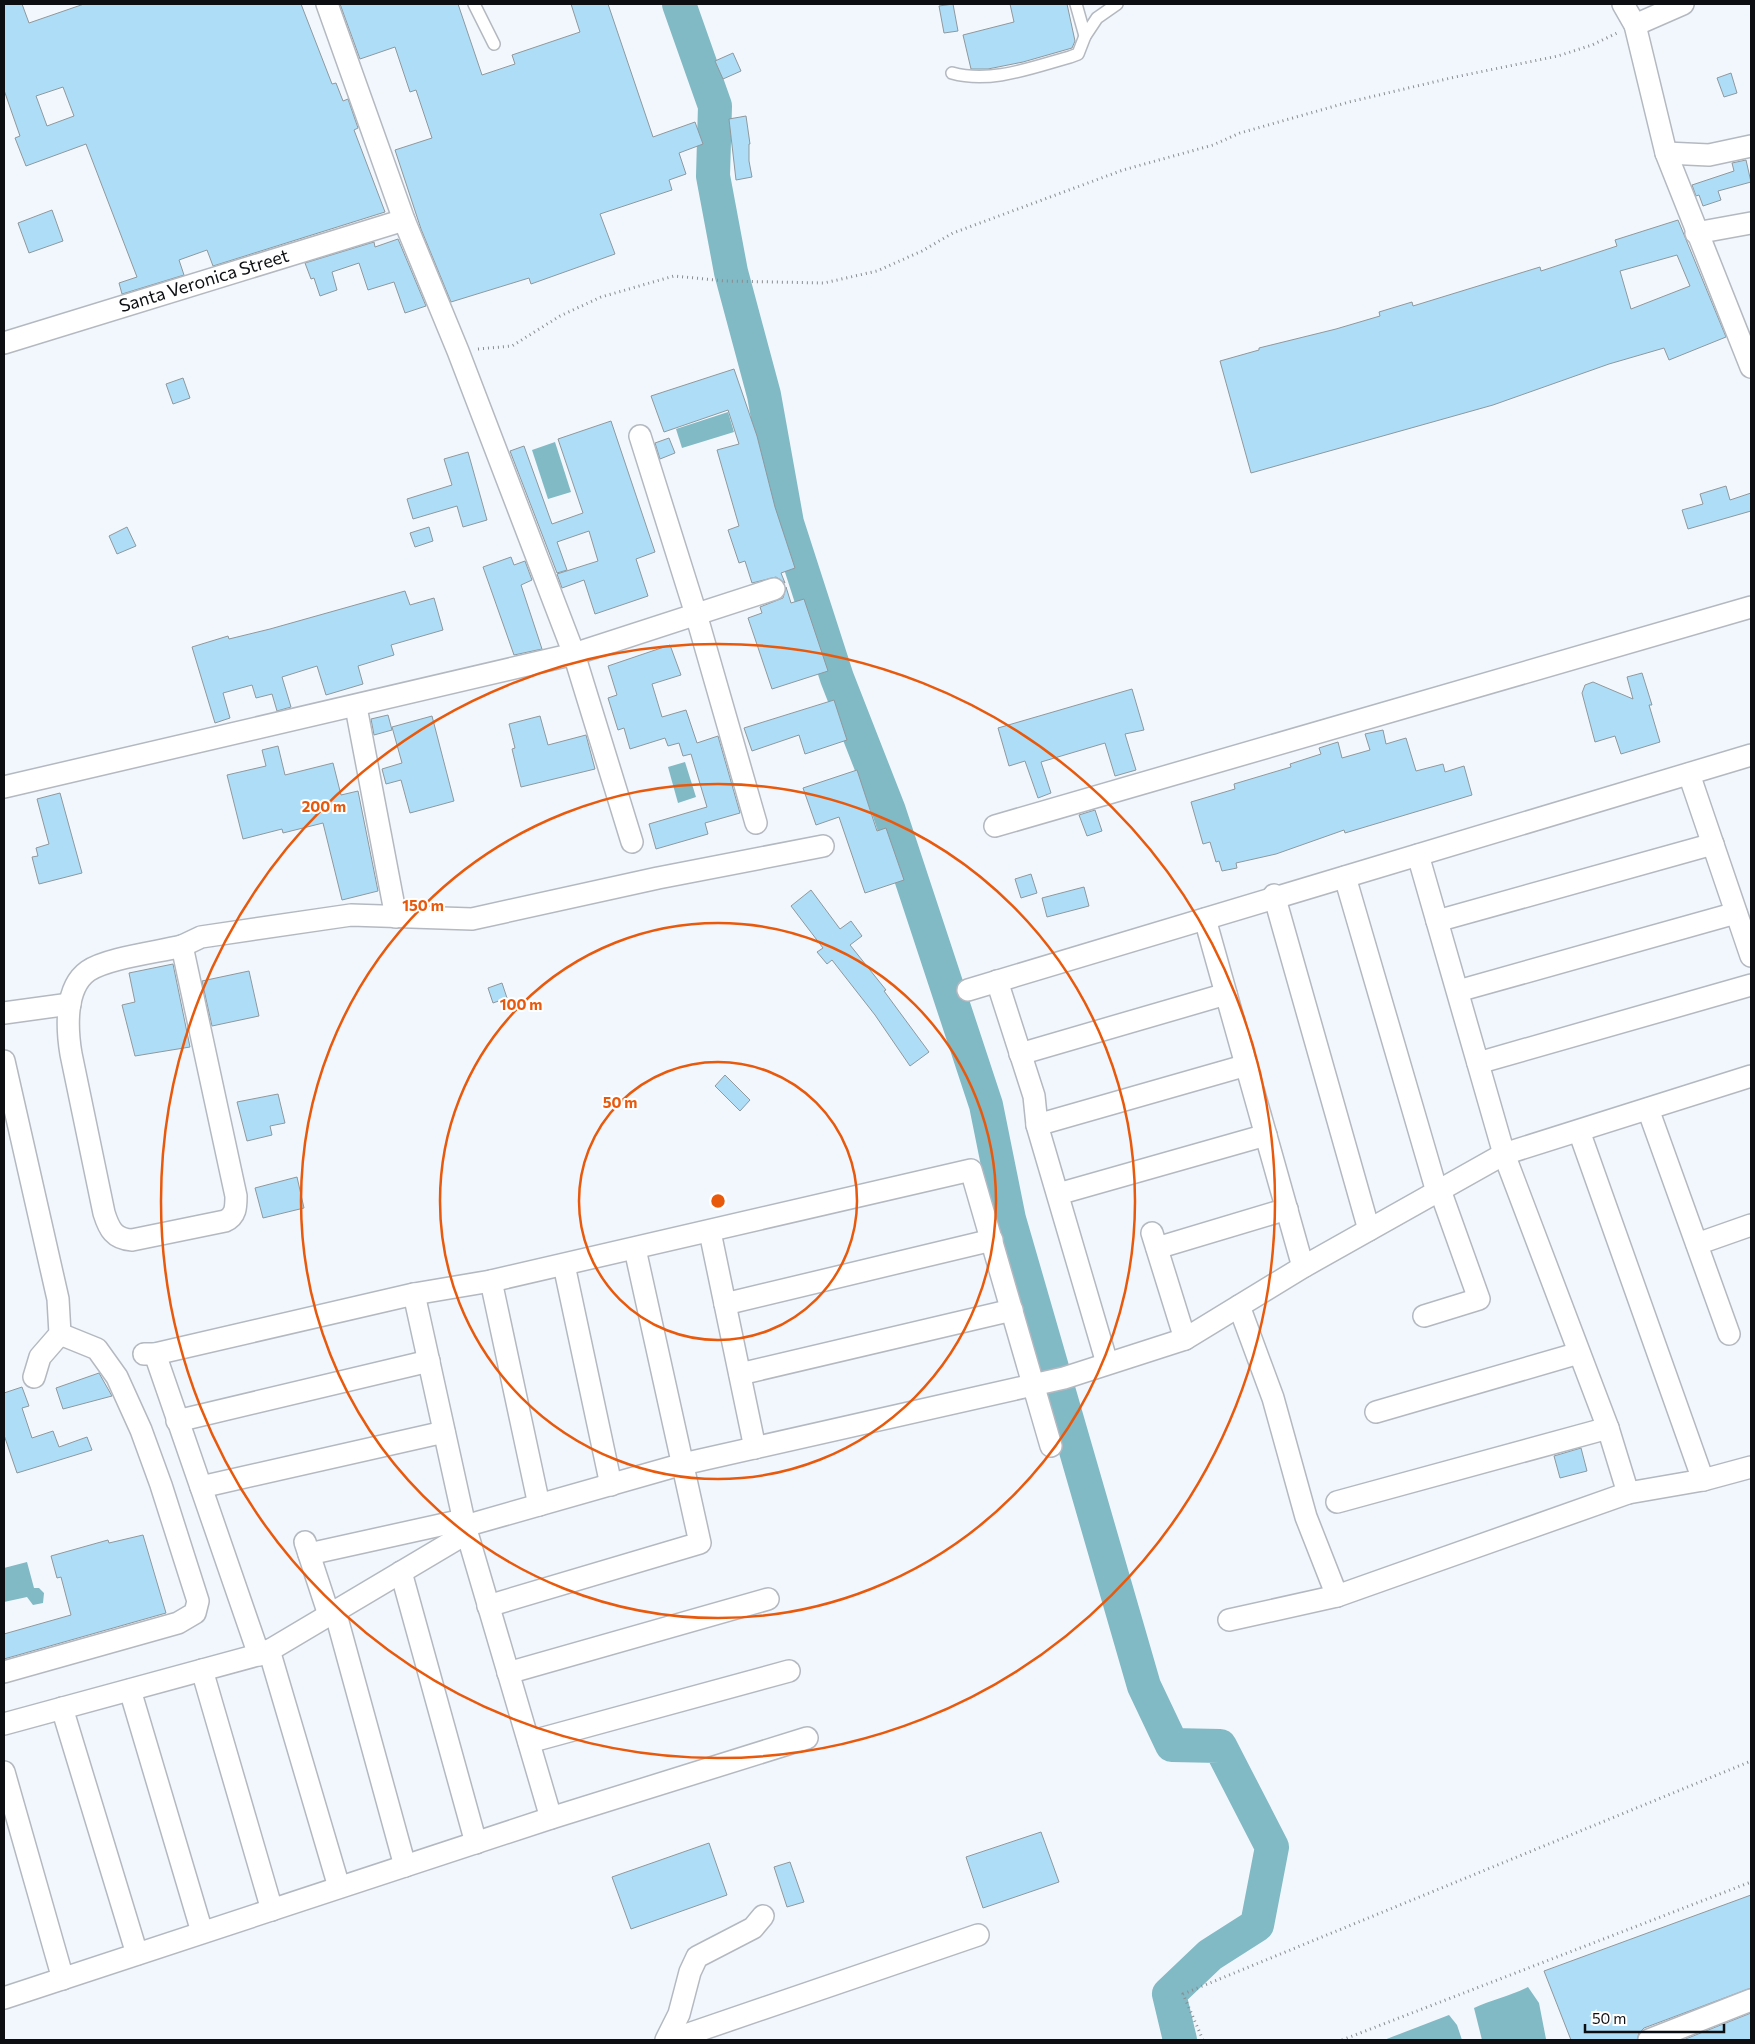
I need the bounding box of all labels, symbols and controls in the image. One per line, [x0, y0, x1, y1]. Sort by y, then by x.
street label: Santa Veronica Street [116, 244, 291, 316]
text: 200 m [302, 797, 346, 815]
text: 150 m [402, 896, 444, 914]
text: 100 m [500, 995, 542, 1013]
text: 50 m [603, 1093, 637, 1111]
centre of rings [709, 1192, 727, 1210]
scale bar [1585, 2002, 1724, 2034]
text: 50 m [1592, 2009, 1626, 2027]

